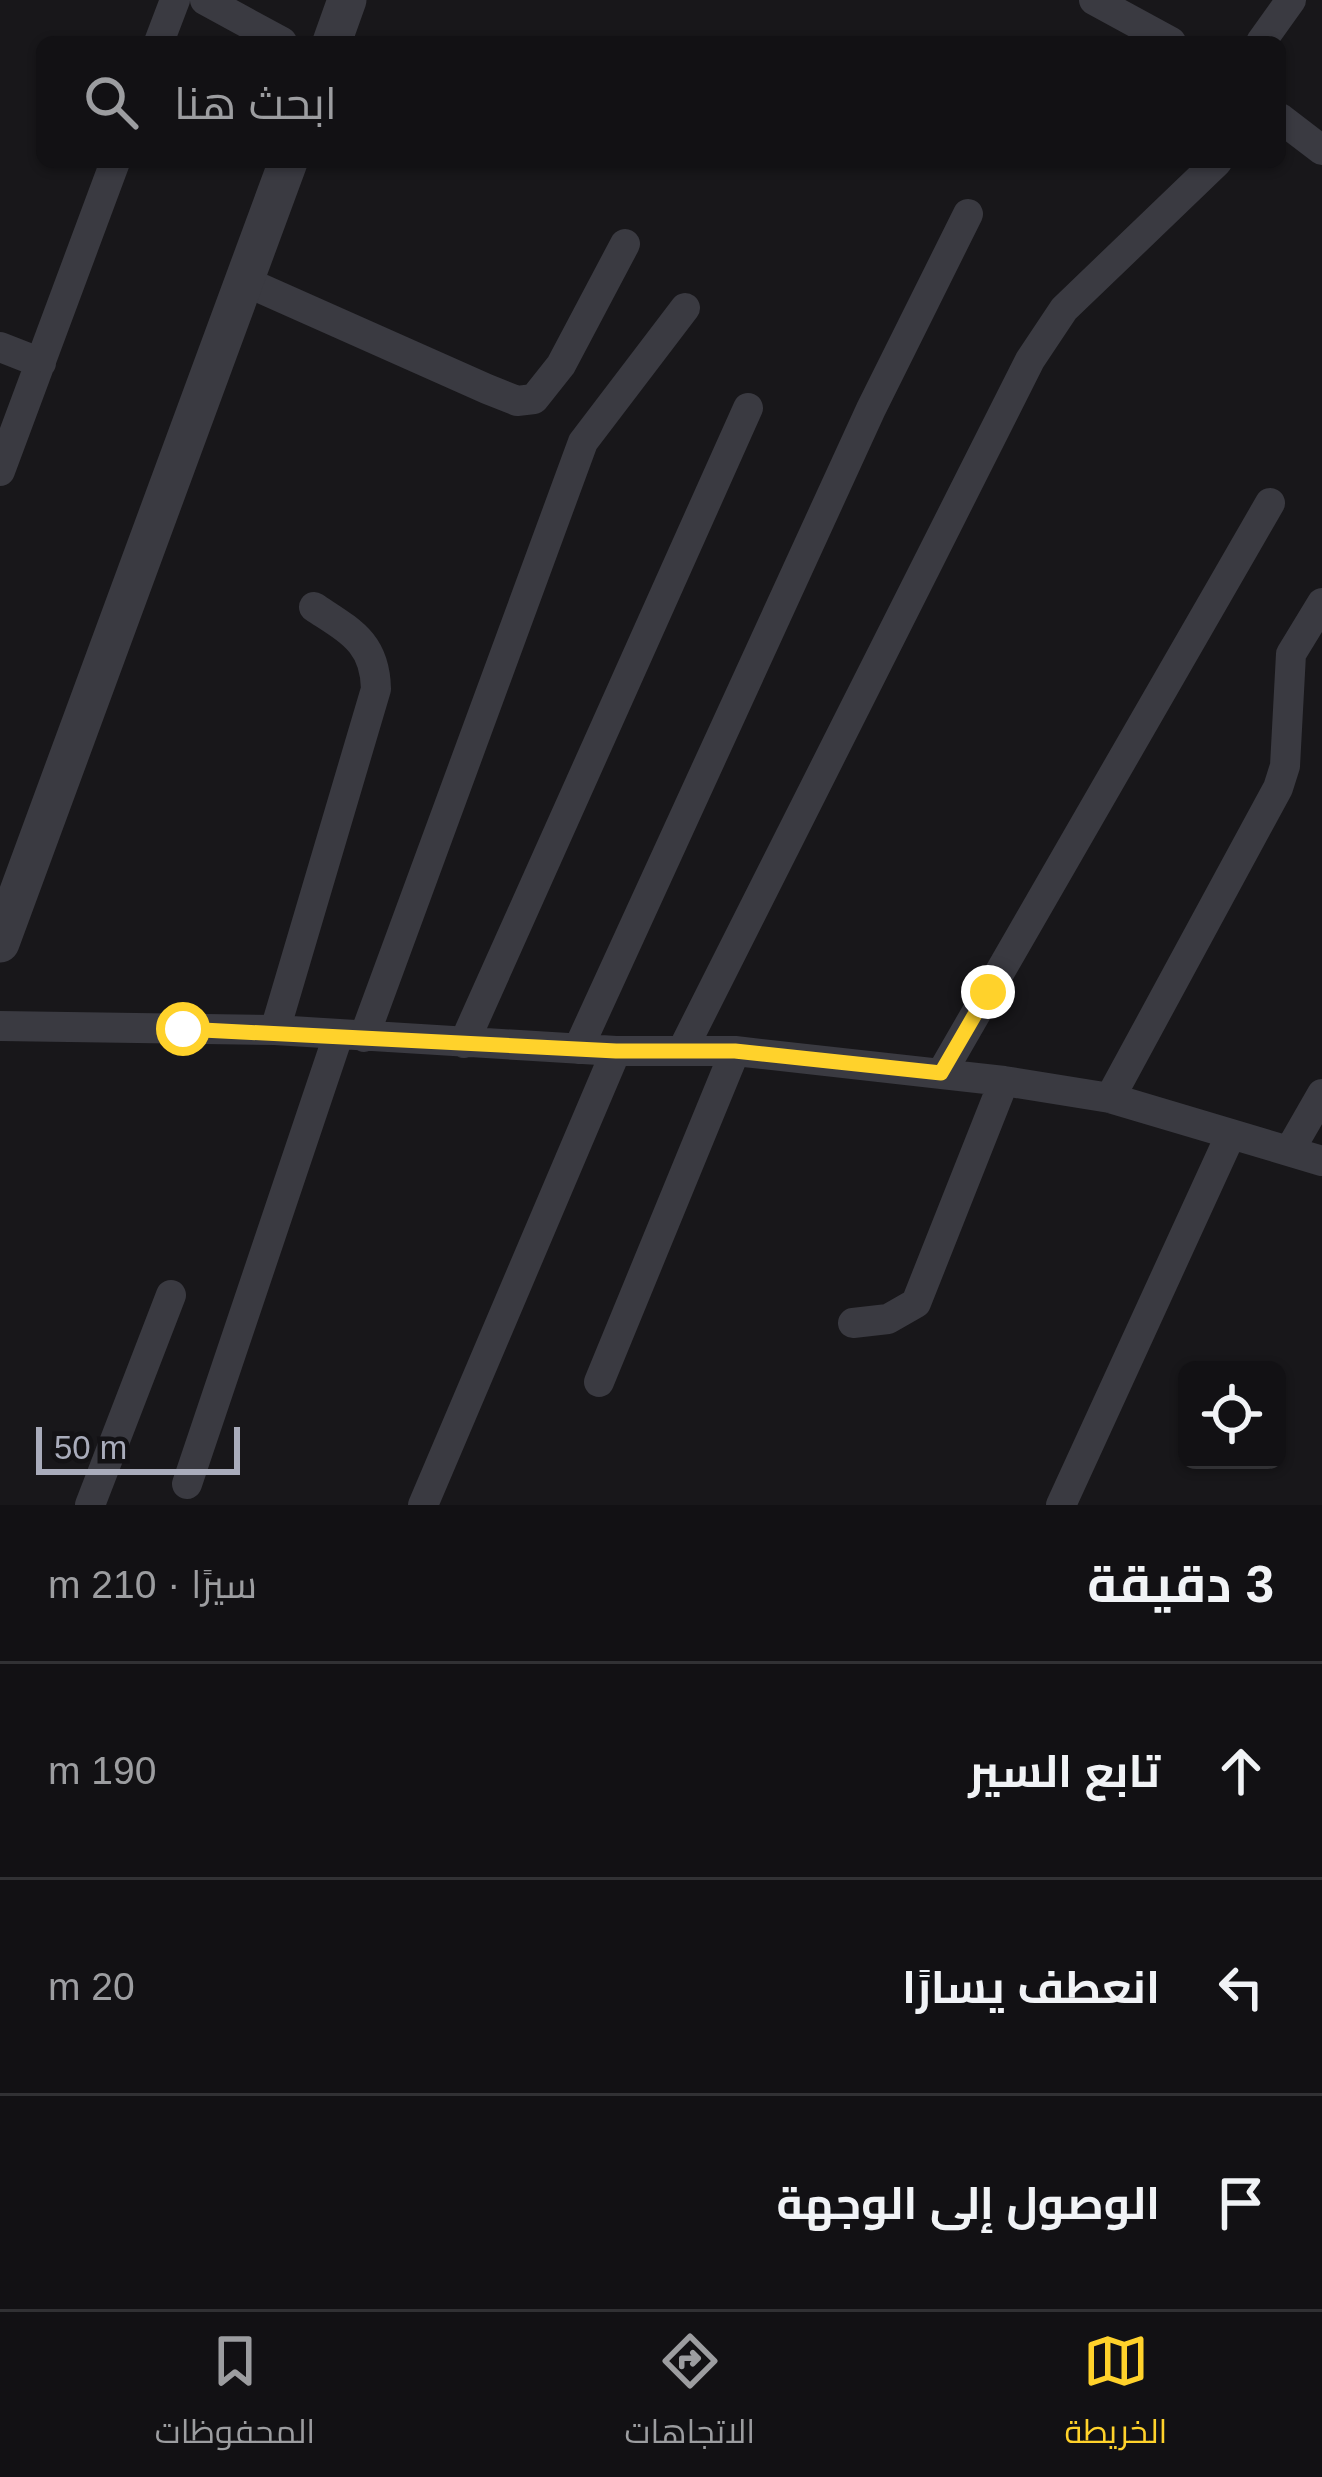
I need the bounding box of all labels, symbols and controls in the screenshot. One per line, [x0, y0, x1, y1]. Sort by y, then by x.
search box [36, 36, 1286, 168]
icon: search [78, 69, 144, 135]
text: ابحث هنا [174, 78, 337, 129]
route end [961, 965, 1015, 1019]
route start [156, 1002, 210, 1056]
map controls [1178, 1361, 1286, 1469]
button: locate [1178, 1361, 1286, 1469]
scale bar [36, 1421, 240, 1474]
text: 50 m [54, 1429, 127, 1466]
text: 3 دقيقة [1087, 1556, 1274, 1613]
text: سيرًا · 210 m [48, 1563, 257, 1606]
icon: ahead [1208, 1738, 1274, 1804]
text: تابع السير [969, 1746, 1160, 1797]
text: 190 m [48, 1749, 156, 1792]
icon: left [1208, 1954, 1274, 2020]
text: انعطف يسارًا [902, 1962, 1160, 2013]
text: 20 m [48, 1965, 135, 2008]
icon: arrive [1208, 2170, 1274, 2236]
text: الوصول إلى الوجهة [776, 2178, 1160, 2229]
tab: المحفوظات [155, 2328, 315, 2462]
tab: الاتجاهات [625, 2328, 755, 2462]
tab: الخريطة [1064, 2328, 1167, 2462]

